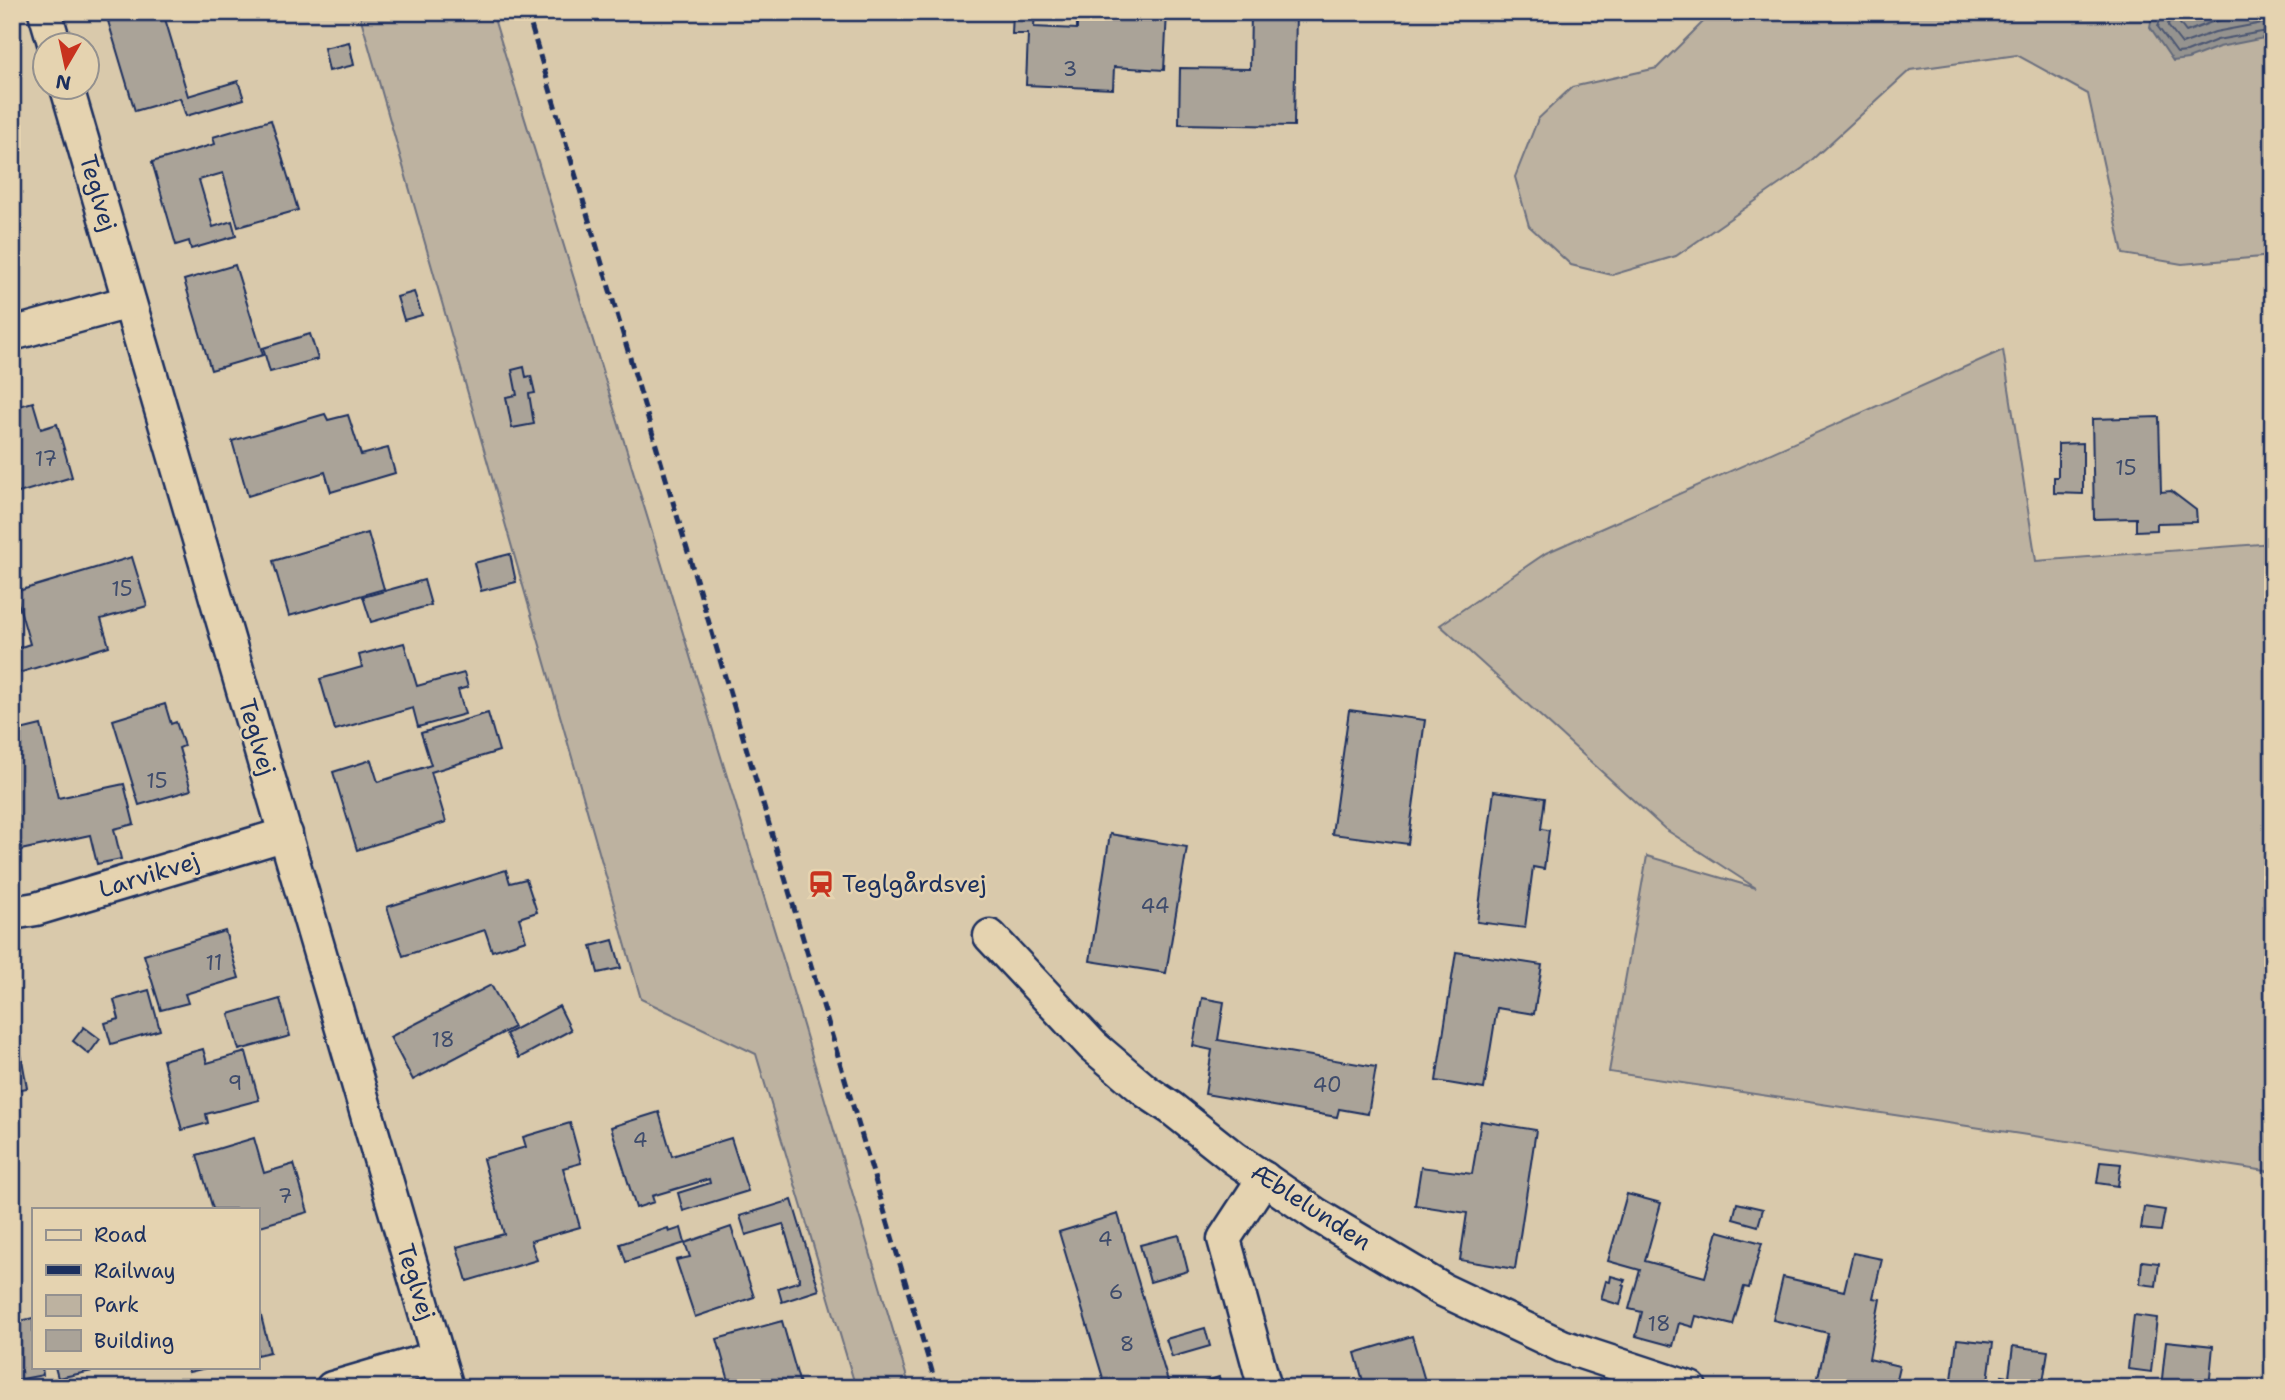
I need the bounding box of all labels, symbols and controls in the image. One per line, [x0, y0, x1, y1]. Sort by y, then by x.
north arrow [32, 32, 102, 102]
house number: 3 [1063, 55, 1077, 83]
text: N [54, 69, 73, 96]
street label: Teglvej [72, 151, 124, 235]
house number: 17 [35, 445, 57, 473]
house number: 15 [2115, 454, 2137, 482]
house number: 15 [111, 575, 133, 603]
street label: Teglvej [231, 695, 283, 779]
house number: 15 [146, 767, 168, 795]
street label: Larvikvej [95, 845, 203, 905]
place label: Teglgårdsvej [842, 868, 987, 900]
station icon: Teglgårdsvej [806, 869, 836, 899]
house number: 44 [1141, 892, 1169, 920]
house number: 11 [206, 949, 222, 977]
house number: 18 [431, 1026, 455, 1054]
house number: 9 [228, 1069, 242, 1097]
house number: 40 [1312, 1071, 1342, 1099]
house number: 4 [633, 1126, 647, 1154]
street label: Æblelunden [1245, 1156, 1377, 1258]
house number: 7 [278, 1182, 292, 1210]
legend [32, 1208, 259, 1368]
text: Road [94, 1221, 147, 1249]
house number: 4 [1098, 1225, 1112, 1253]
street label: Teglvej [389, 1240, 443, 1324]
text: Railway [94, 1257, 176, 1285]
house number: 6 [1109, 1278, 1123, 1306]
text: Park [94, 1291, 139, 1319]
house number: 18 [1647, 1310, 1671, 1338]
text: Building [94, 1327, 174, 1355]
house number: 8 [1120, 1330, 1134, 1358]

